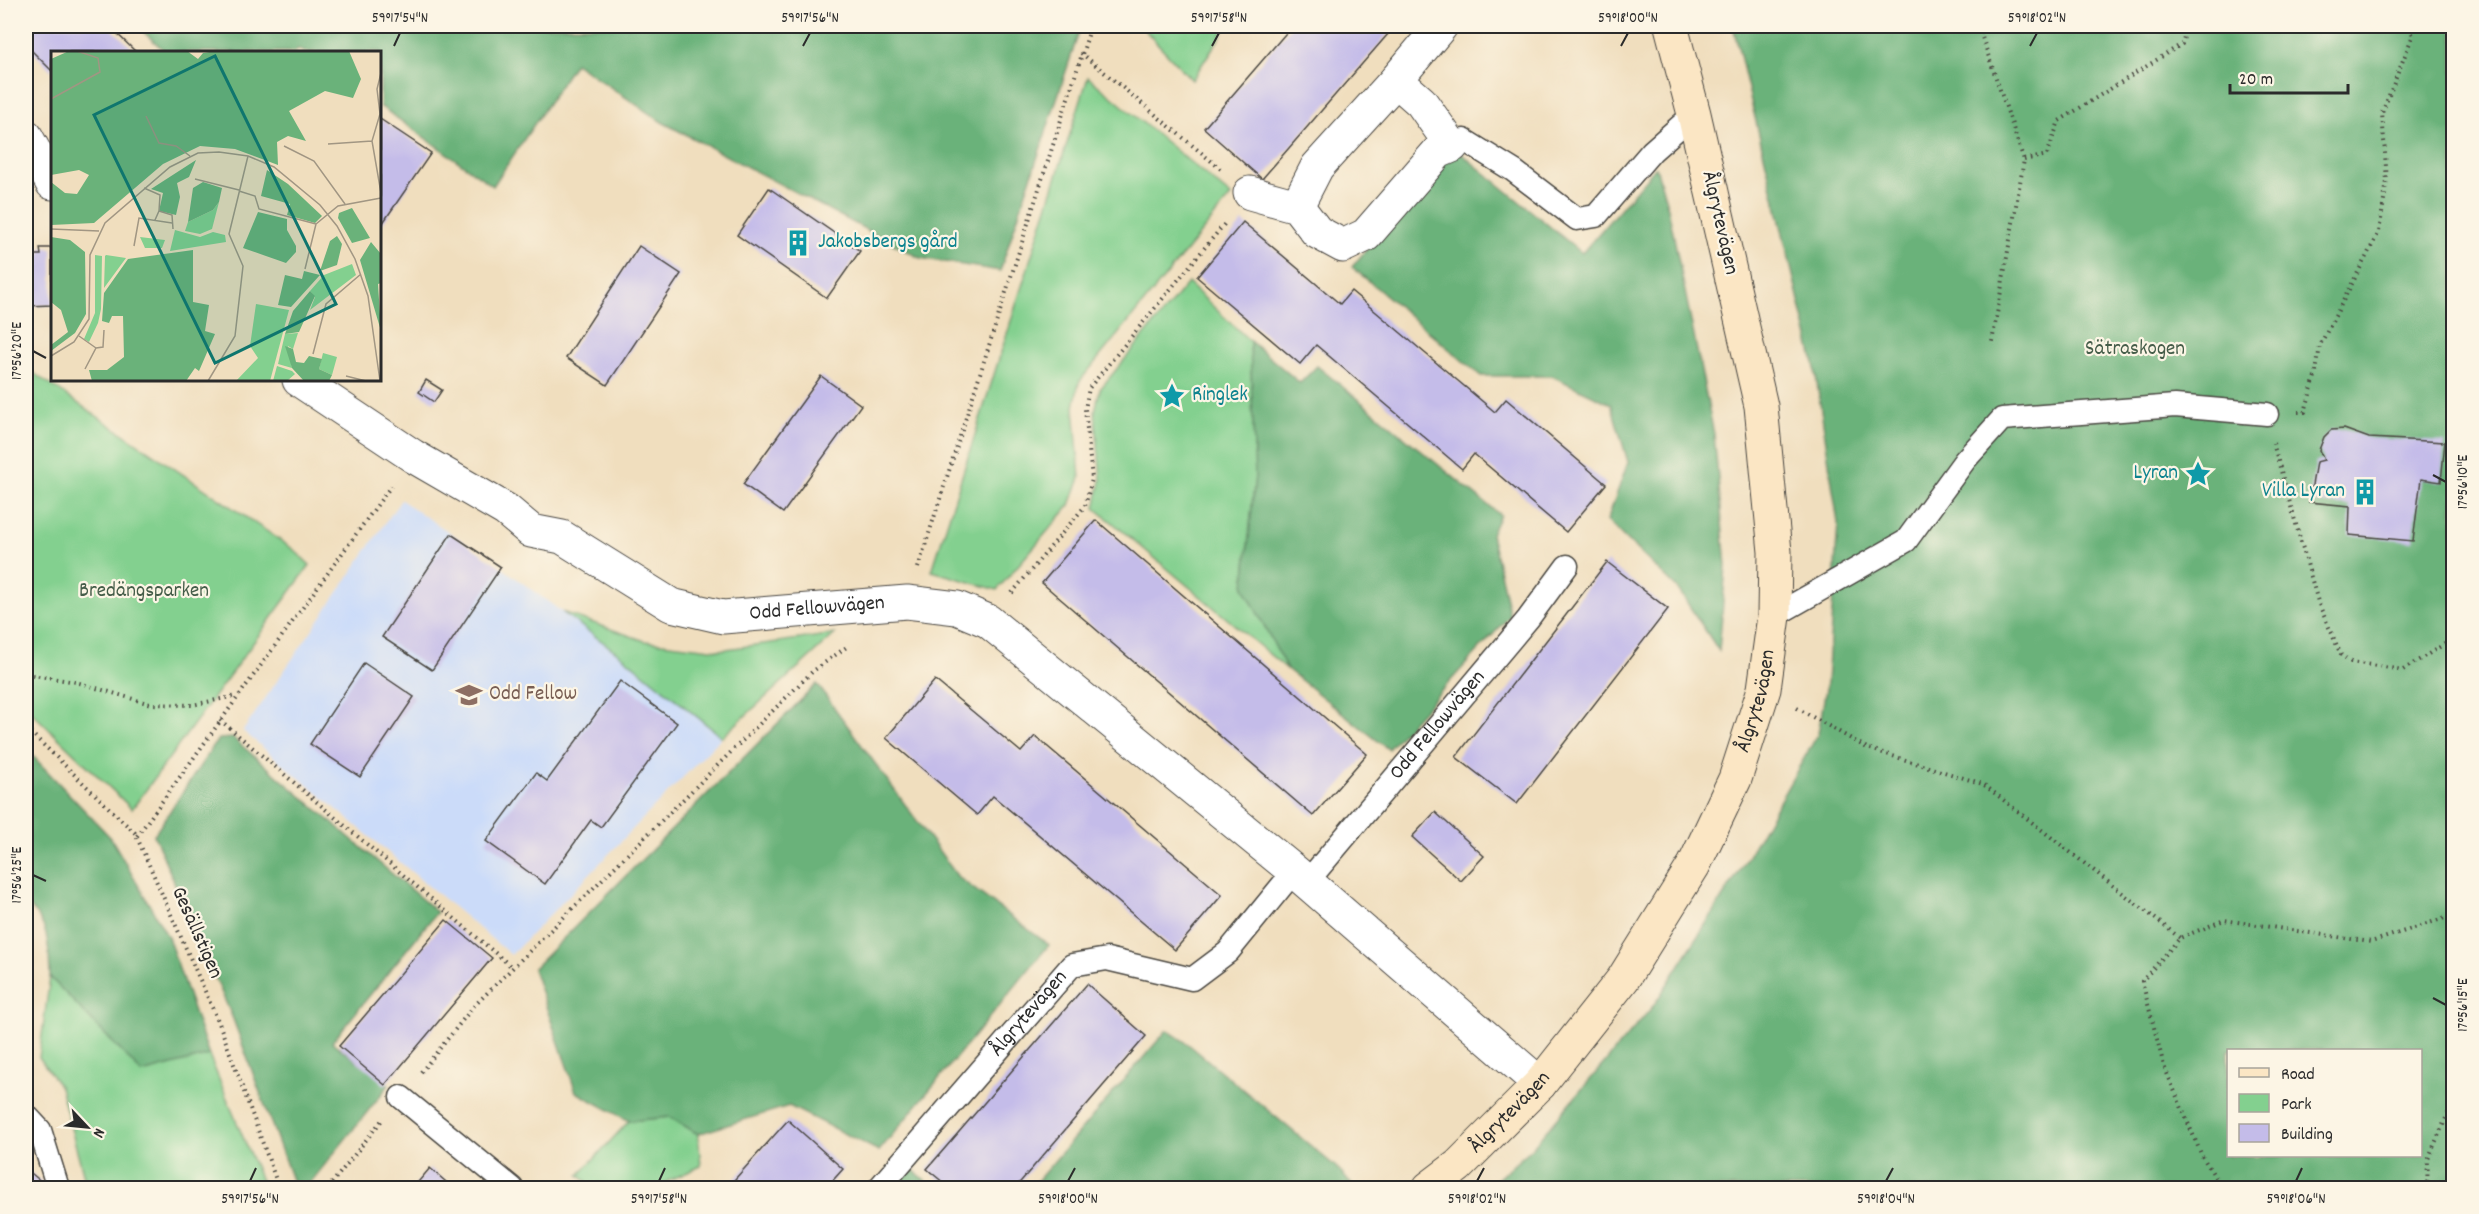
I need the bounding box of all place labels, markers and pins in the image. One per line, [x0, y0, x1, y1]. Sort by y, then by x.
building icon: Jakobsbergs gård [783, 228, 813, 258]
place label: Jakobsbergs gård [818, 228, 958, 258]
place icon: Ringlek [1157, 381, 1187, 411]
place label: Ringlek [1192, 381, 1248, 411]
place label: Lyran [2134, 459, 2178, 489]
place icon: Lyran [2183, 459, 2213, 489]
place label: Villa Lyran [2262, 477, 2345, 507]
building icon: Villa Lyran [2350, 477, 2380, 507]
school or university icon: Odd Fellow [454, 680, 484, 710]
place label: Odd Fellow [489, 680, 577, 710]

